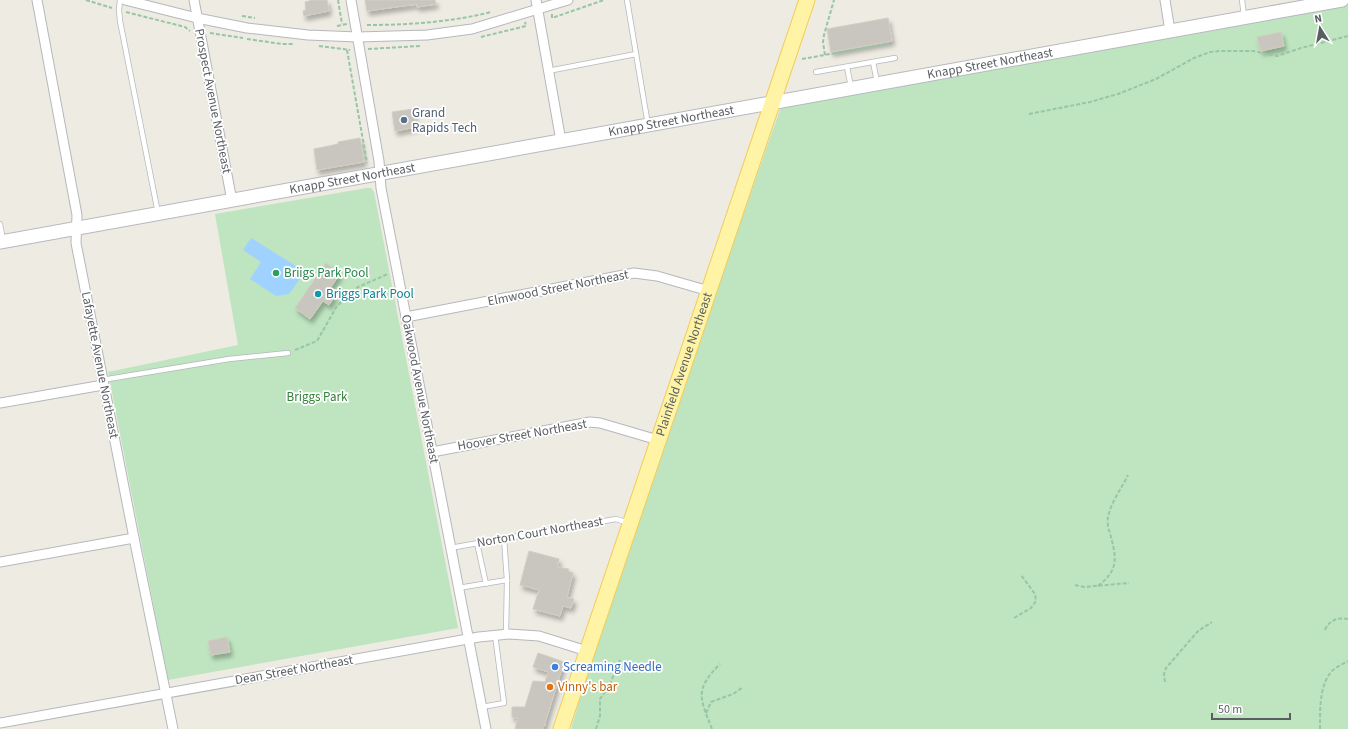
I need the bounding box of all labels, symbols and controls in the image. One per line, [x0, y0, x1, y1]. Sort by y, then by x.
north arrow [1300, 8, 1340, 48]
text: N [1313, 11, 1323, 27]
street label: Prospect Avenue Northeast [190, 27, 236, 176]
street label: Knapp Street Northeast [926, 43, 1055, 84]
street label: Knapp Street Northeast [607, 101, 736, 141]
place label: Grand Rapids Tech [412, 104, 477, 137]
marker: Grand Rapids Tech [399, 115, 409, 125]
street label: Knapp Street Northeast [288, 158, 417, 199]
place label: Briigs Park Pool [284, 264, 369, 282]
street label: Elmwood Street Northeast [486, 265, 631, 310]
marker: Briigs Park Pool [271, 268, 281, 278]
place label: Briggs Park Pool [326, 285, 414, 303]
marker: Briggs Park Pool [313, 289, 323, 299]
street label: Plainfield Avenue Northeast [651, 289, 717, 439]
street label: Lafayette Avenue Northeast [77, 290, 123, 441]
street label: Oakwood Avenue Northeast [397, 313, 443, 466]
park label: Briggs Park [287, 388, 348, 406]
street label: Hoover Street Northeast [456, 415, 589, 455]
street label: Norton Court Northeast [475, 512, 605, 552]
street label: Dean Street Northeast [234, 651, 355, 689]
place label: Screaming Needle [563, 658, 662, 676]
marker: Screaming Needle [550, 662, 560, 672]
place label: Vinny's bar [558, 678, 618, 696]
marker: Vinny's bar [545, 682, 555, 692]
scale bar [1212, 695, 1290, 721]
text: 50 m [1218, 701, 1242, 718]

